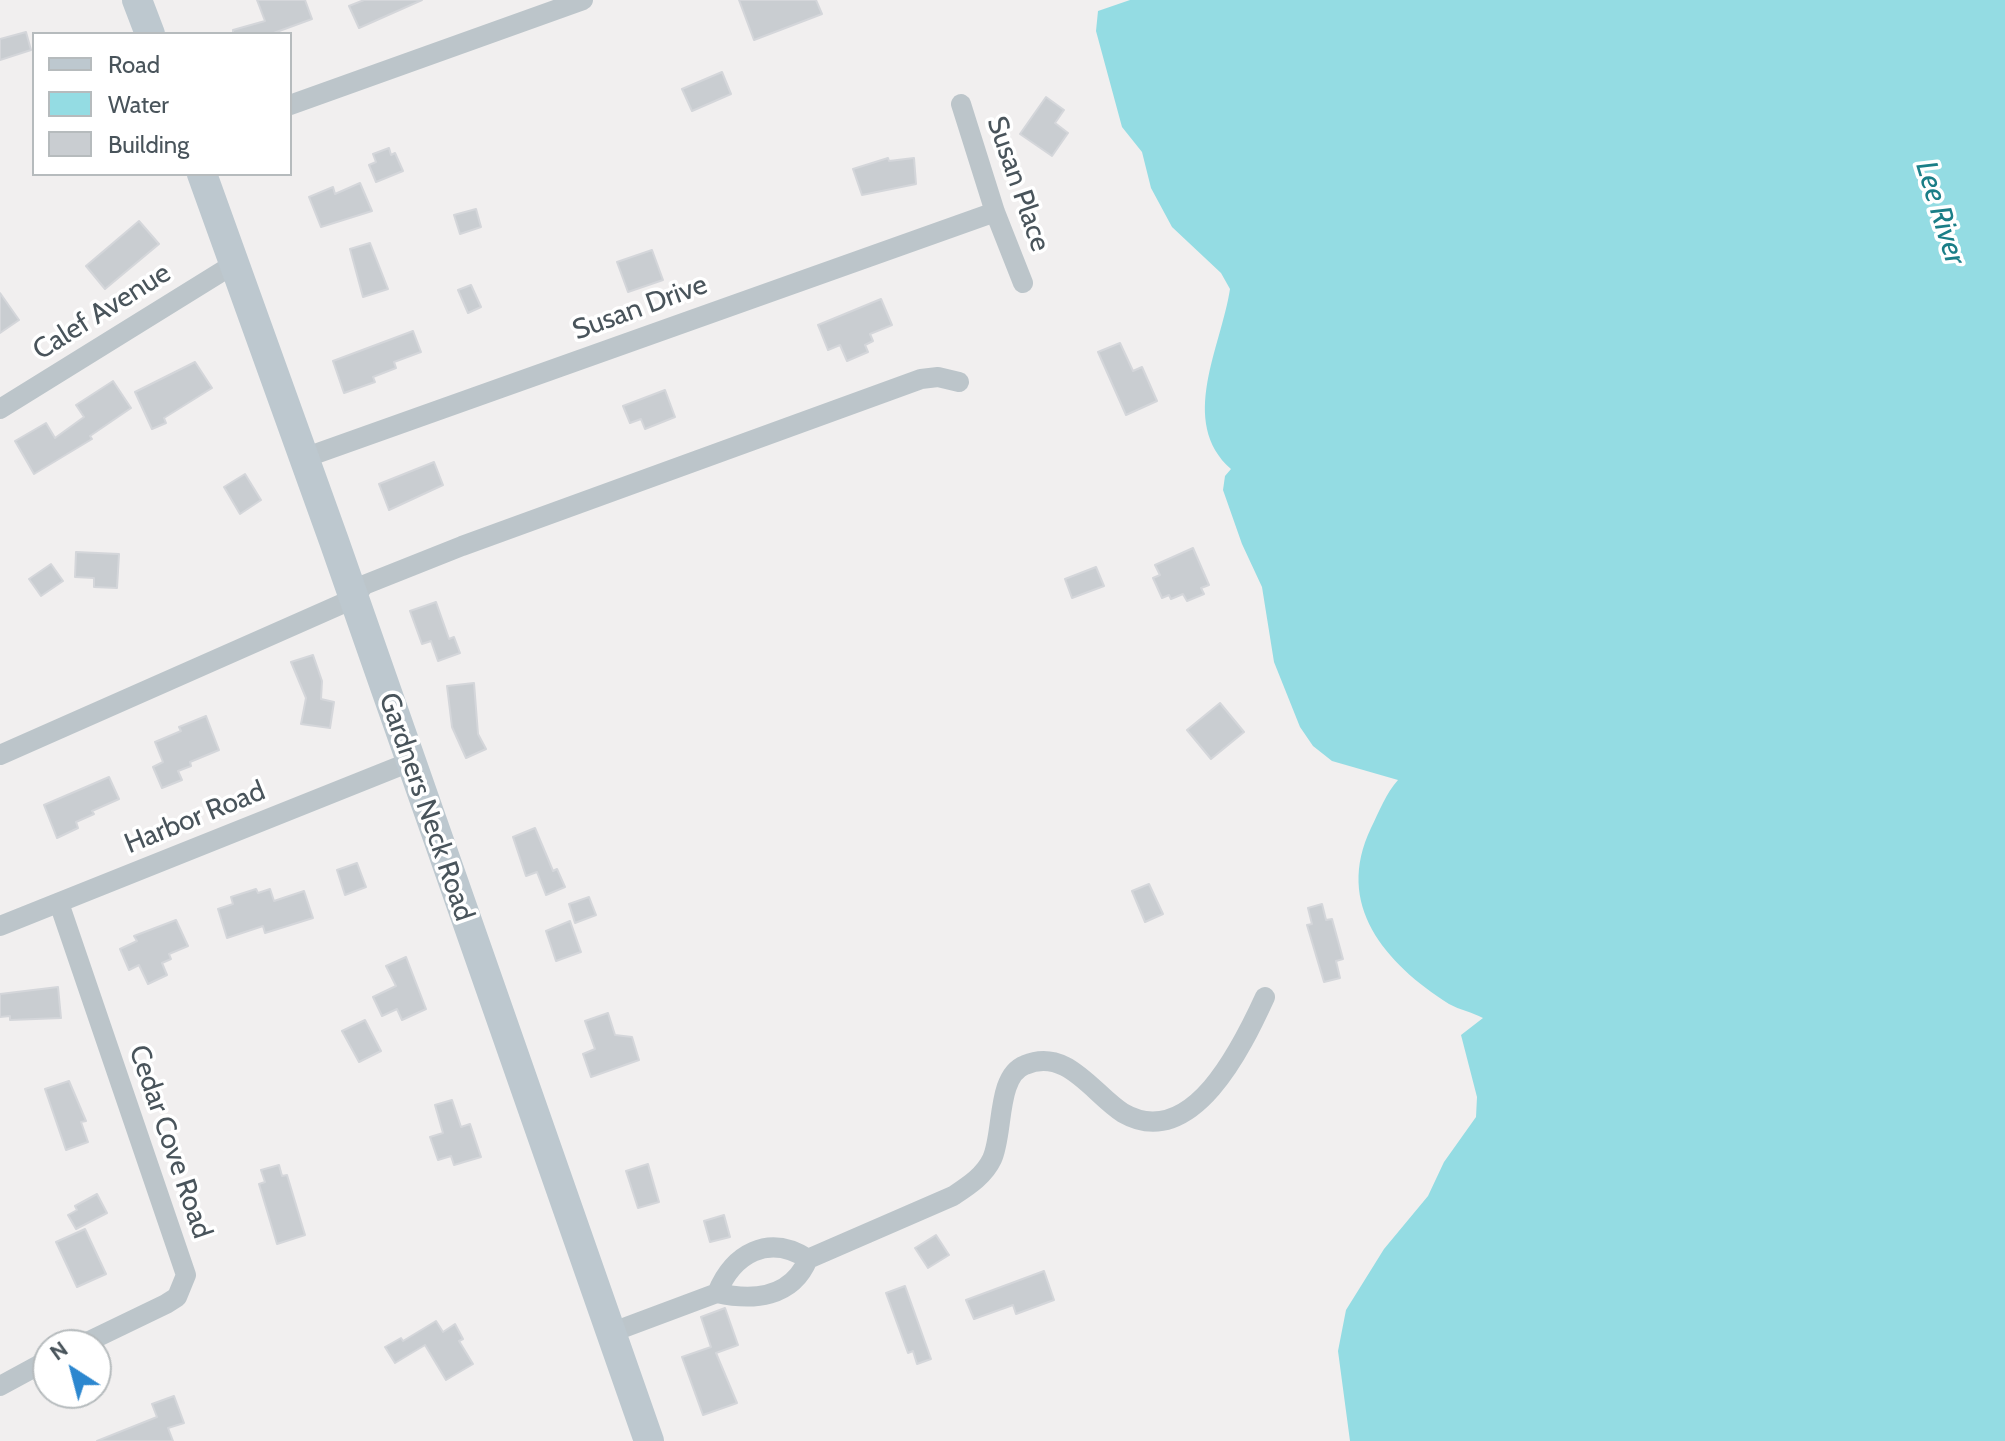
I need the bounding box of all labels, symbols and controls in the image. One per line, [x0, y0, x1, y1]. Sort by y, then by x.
legend [32, 32, 292, 176]
text: Road [108, 50, 160, 79]
text: Water [108, 90, 169, 119]
street label: Susan Place [979, 112, 1057, 256]
text: Building [108, 130, 189, 159]
water label: Lee River [1907, 157, 1973, 269]
street label: Calef Avenue [27, 256, 177, 368]
street label: Susan Drive [568, 268, 712, 348]
street label: Gardners Neck Road [371, 689, 481, 925]
street label: Harbor Road [120, 775, 270, 861]
street label: Cedar Cove Road [121, 1041, 219, 1243]
north arrow [32, 1329, 112, 1409]
text: N [45, 1335, 73, 1366]

